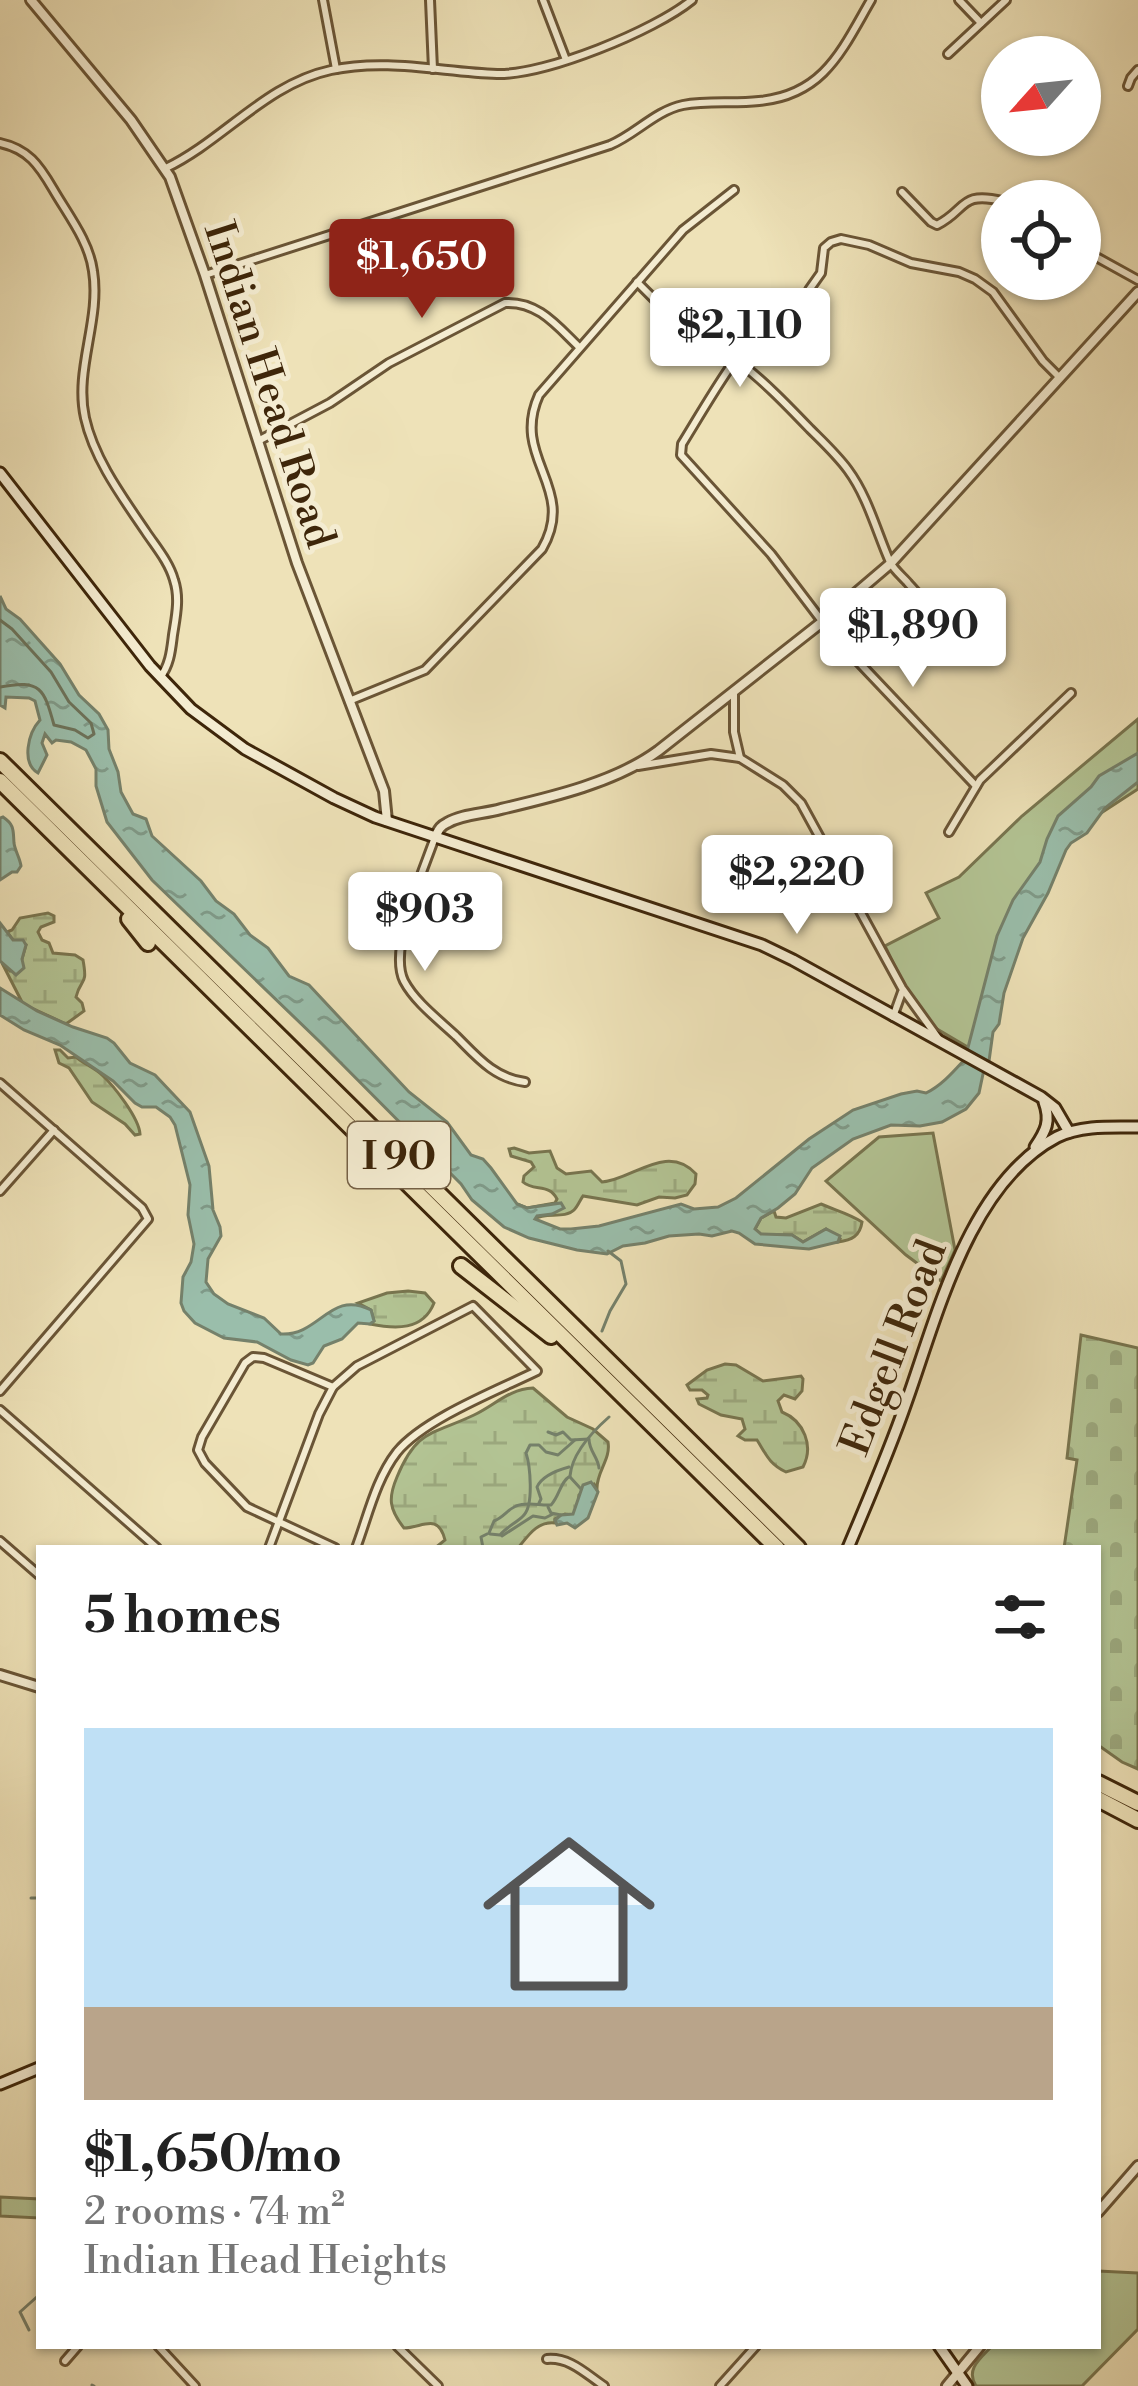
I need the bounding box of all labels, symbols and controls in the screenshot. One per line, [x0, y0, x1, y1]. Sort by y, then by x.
north arrow [981, 36, 1101, 156]
map controls [981, 36, 1101, 300]
button: locate [981, 180, 1101, 300]
street label: Indian Head Road [191, 215, 346, 555]
pin: $1,650 [324, 219, 520, 321]
text: $1,650 [356, 233, 488, 282]
pin: $2,110 [642, 288, 838, 390]
text: $2,110 [677, 302, 803, 351]
pin: $1,890 [815, 588, 1011, 690]
text: $1,890 [847, 602, 979, 651]
pin: $2,220 [699, 835, 895, 937]
text: $2,220 [729, 849, 865, 898]
pin: $903 [354, 872, 496, 974]
text: $903 [375, 886, 475, 935]
road number: I 90 [348, 1122, 450, 1188]
street label: Edgell Road [829, 1233, 961, 1463]
icon: filters [987, 1584, 1053, 1650]
text: 5 homes [84, 1585, 281, 1649]
icon: home [461, 1806, 677, 2022]
text: $1,650/mo [84, 2124, 342, 2188]
text: 2 rooms · 74 m² [84, 2188, 345, 2237]
text: Indian Head Heights [84, 2237, 447, 2286]

